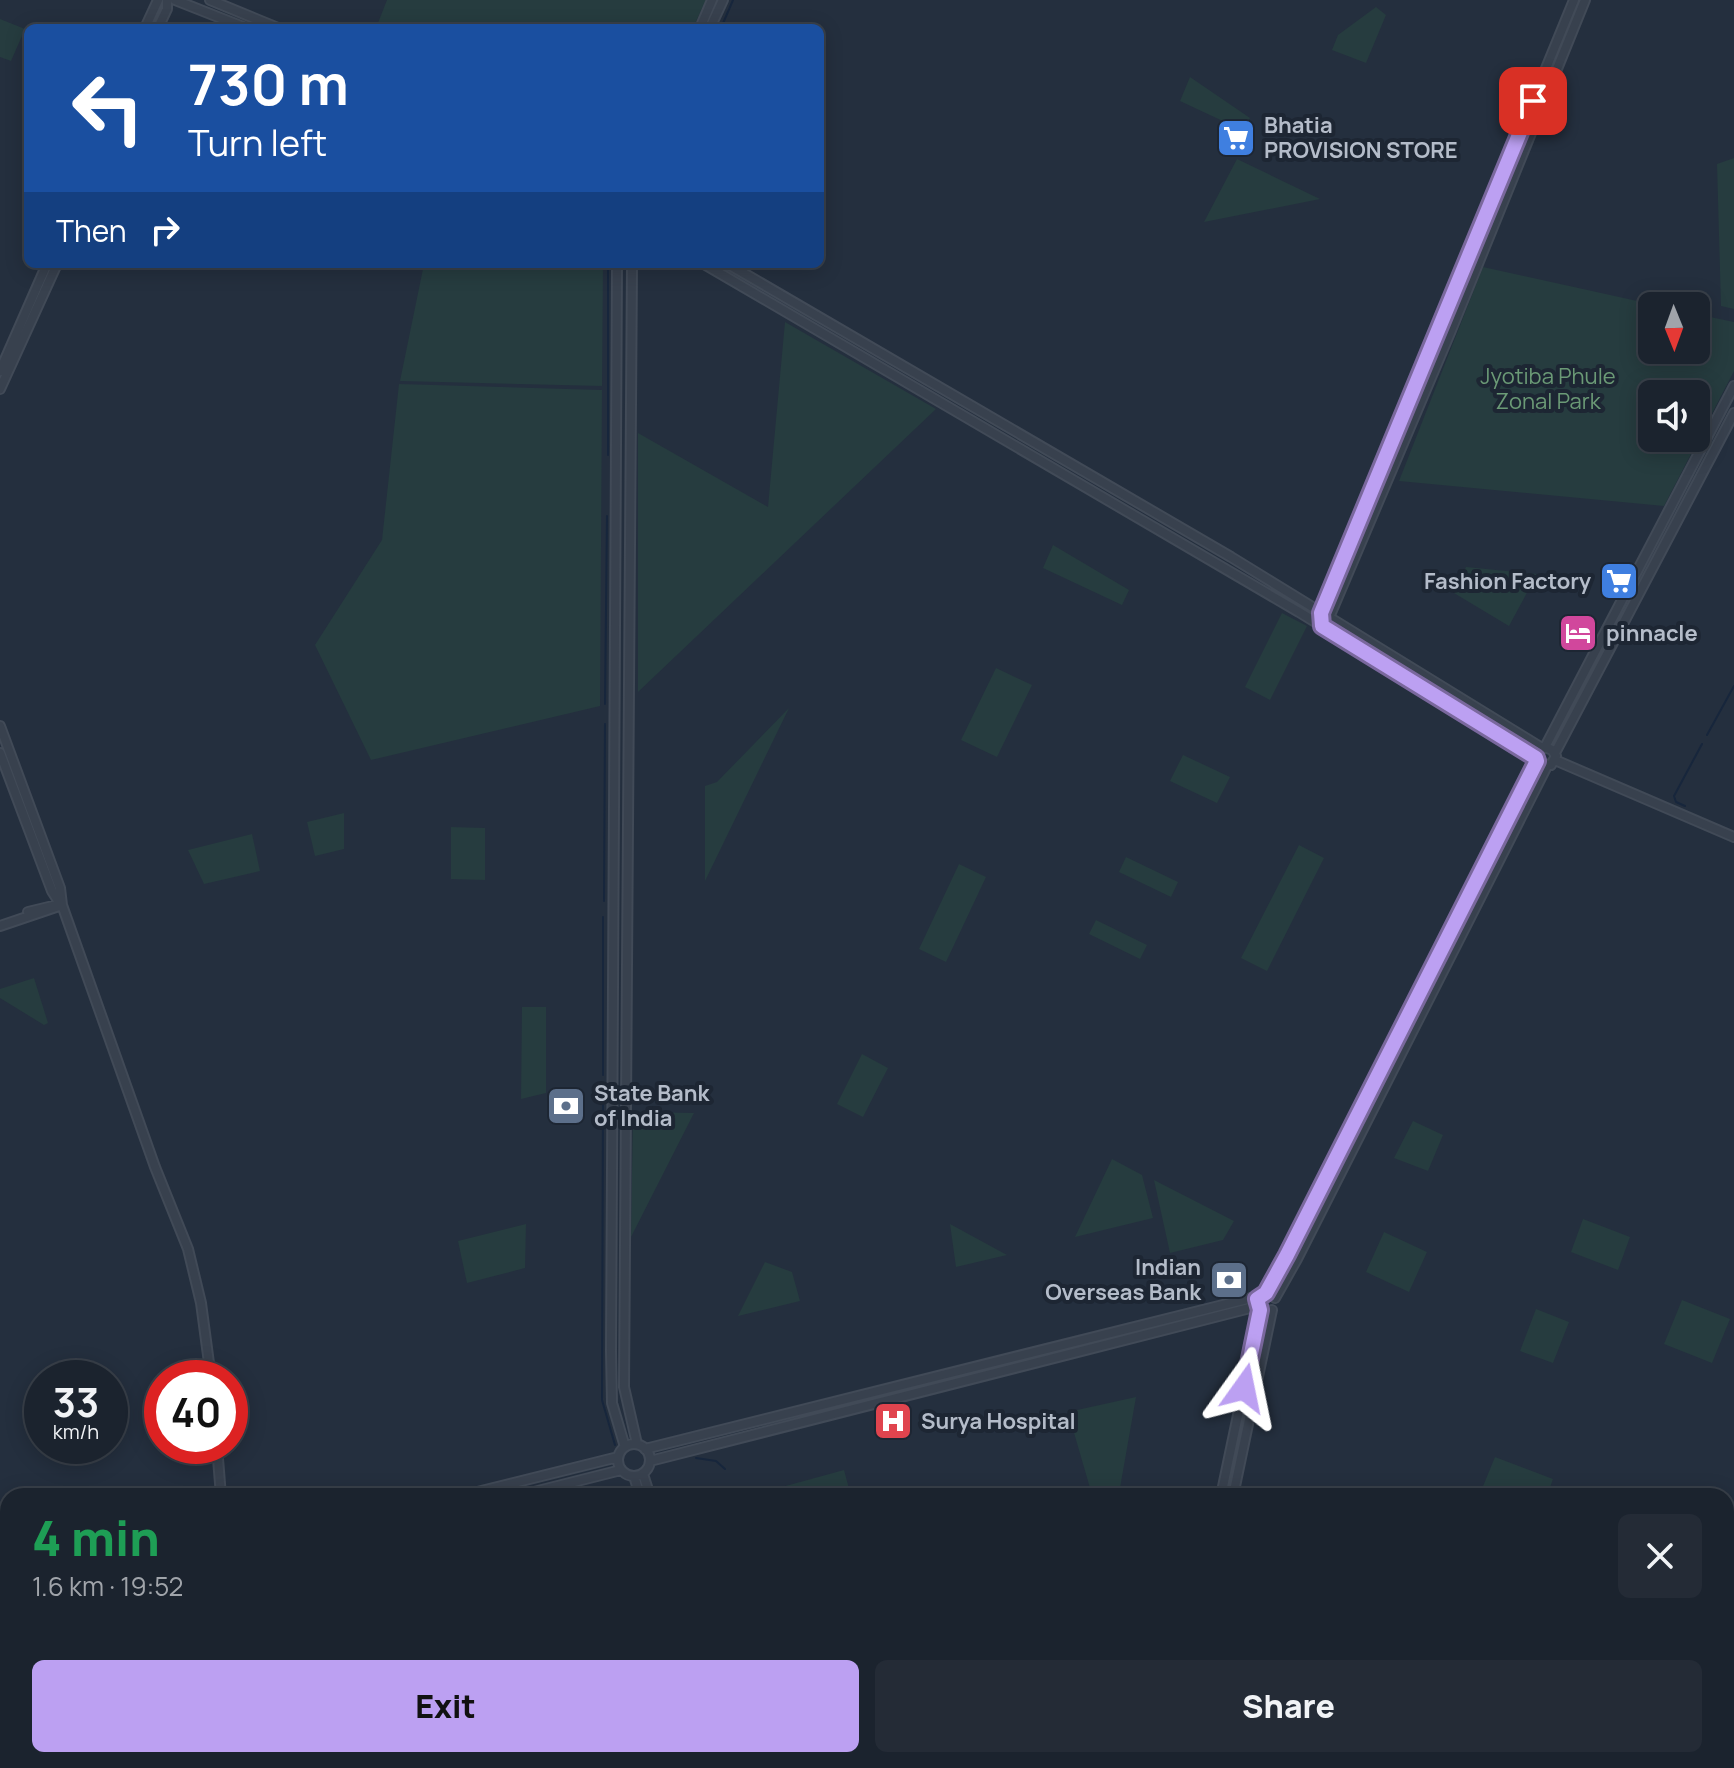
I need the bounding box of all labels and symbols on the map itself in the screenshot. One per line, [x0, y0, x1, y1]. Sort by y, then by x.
pin [1499, 67, 1567, 135]
place label: Bhatia PROVISION STORE [1264, 110, 1458, 165]
supermarket icon: Bhatia PROVISION STORE [1215, 117, 1257, 159]
north arrow [1638, 292, 1710, 364]
park label: Jyotiba Phule Zonal Park [1480, 361, 1616, 416]
supermarket icon: Fashion Factory [1598, 560, 1640, 602]
place label: Fashion Factory [1424, 566, 1592, 596]
hotel icon: pinnacle [1557, 612, 1599, 654]
place label: pinnacle [1606, 618, 1698, 648]
place label: State Bank of India [594, 1078, 711, 1133]
bank icon: State Bank of India [545, 1085, 587, 1127]
place label: Indian Overseas Bank [1045, 1252, 1202, 1307]
bank icon: Indian Overseas Bank [1208, 1259, 1250, 1301]
position arrow [1202, 1346, 1286, 1430]
speed limit sign: 40 [144, 1360, 248, 1464]
hospital icon: Surya Hospital [872, 1400, 914, 1442]
place label: Surya Hospital [921, 1406, 1076, 1436]

